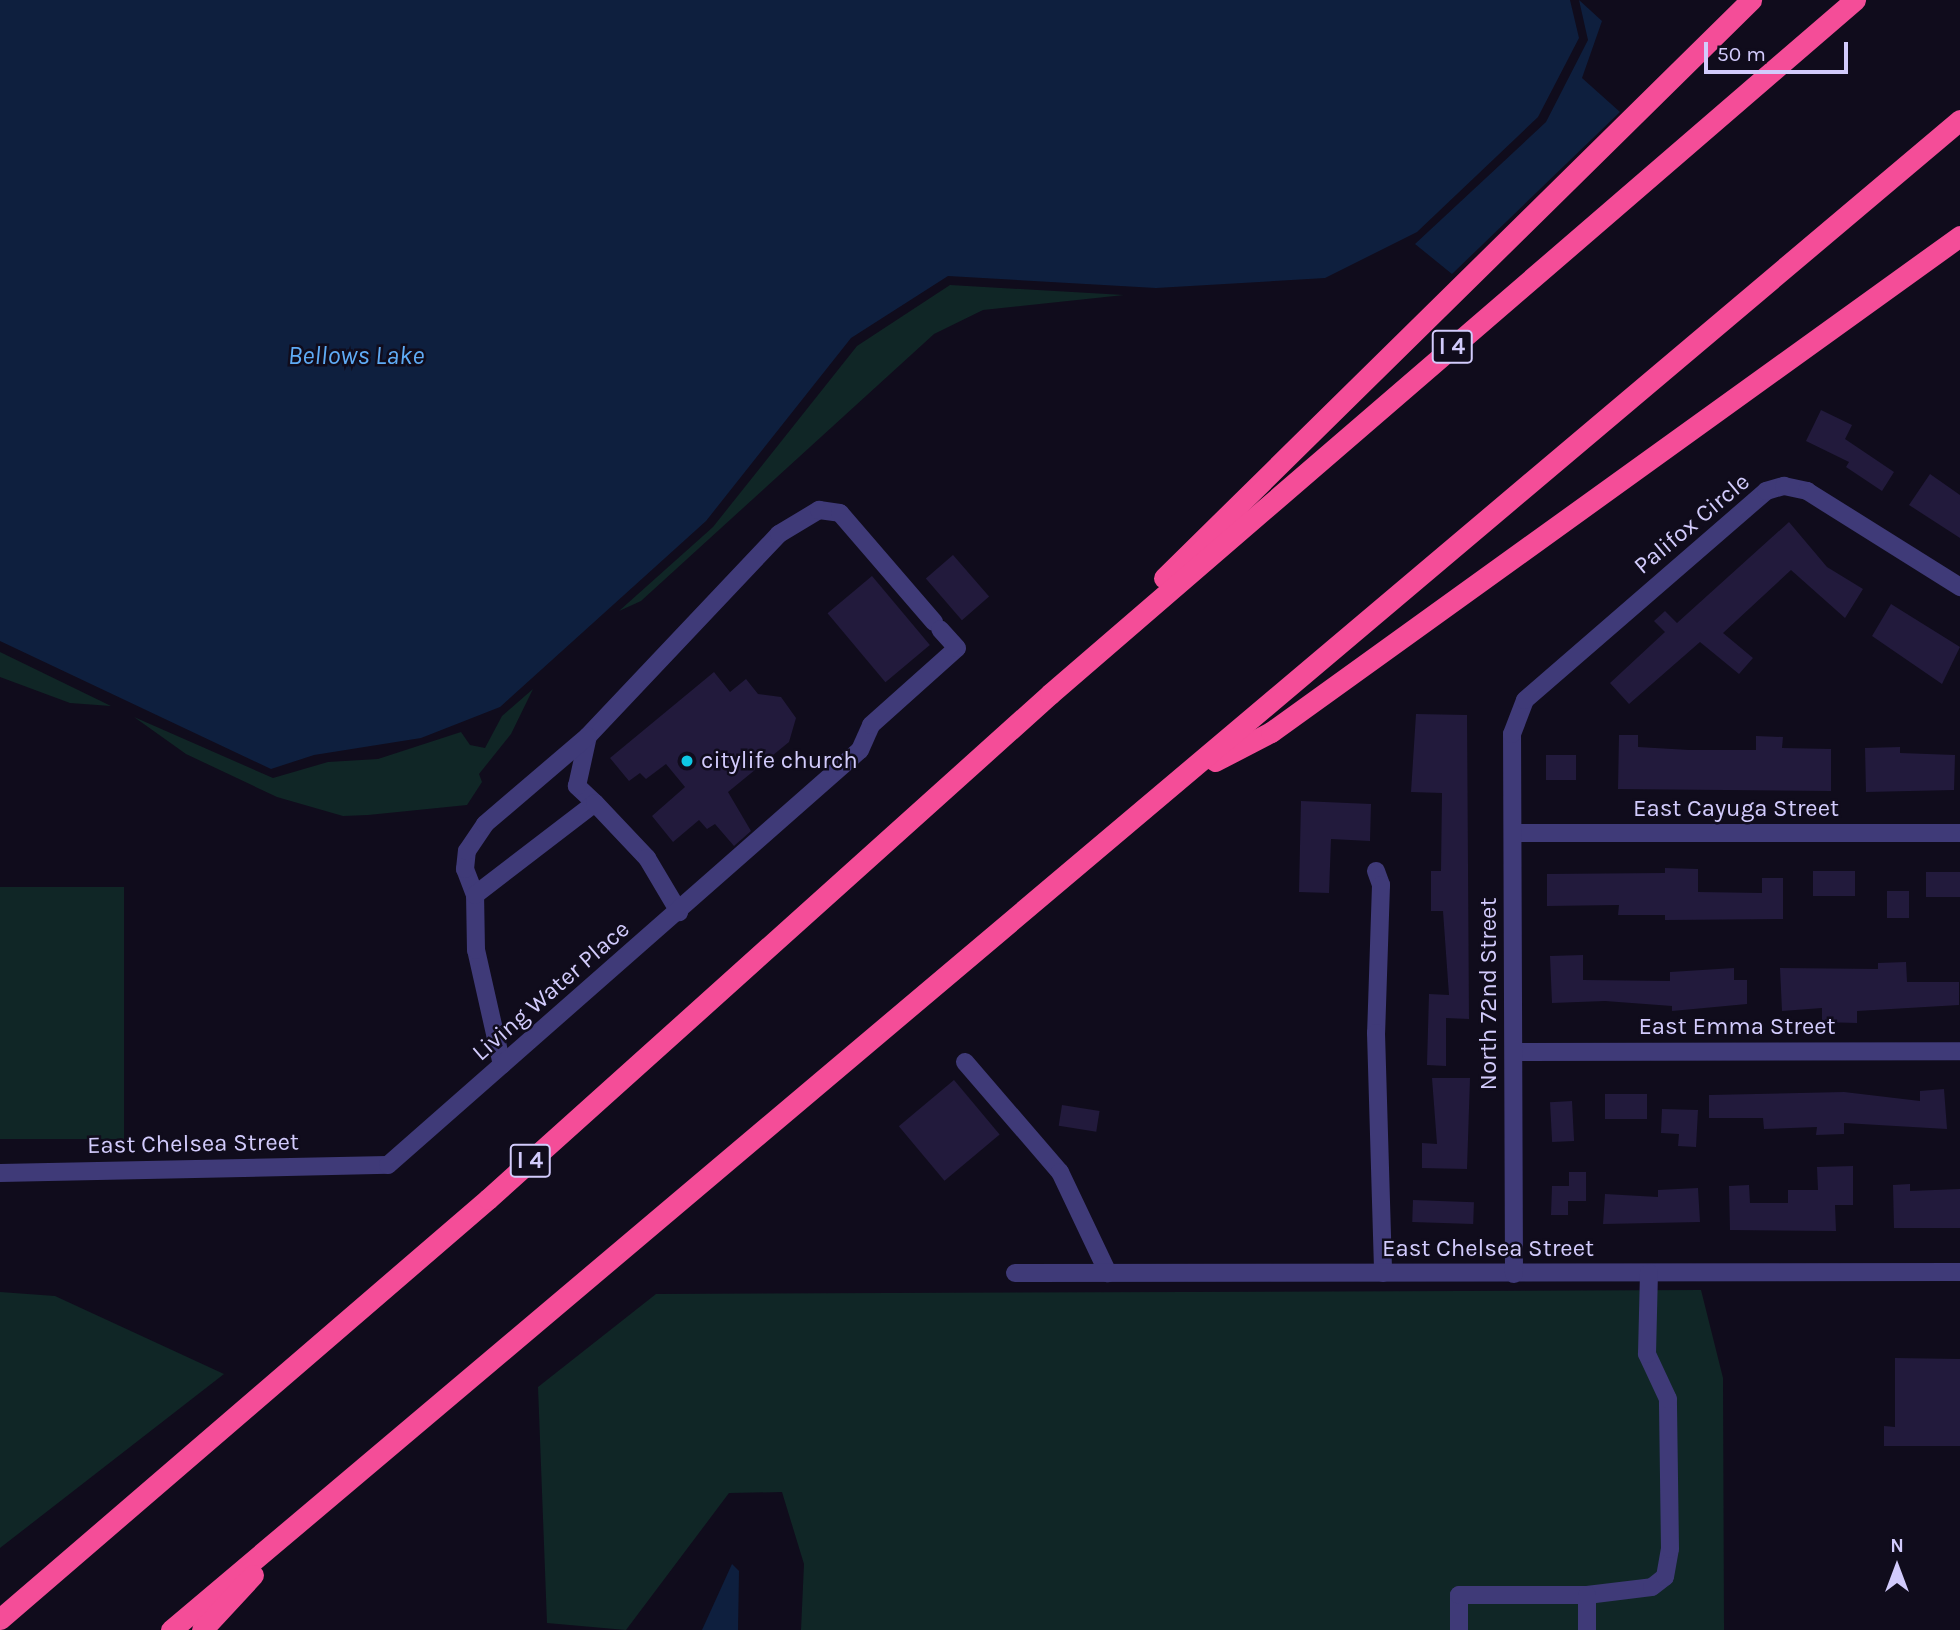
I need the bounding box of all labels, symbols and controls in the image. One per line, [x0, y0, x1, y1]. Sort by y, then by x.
scale bar [1708, 28, 1852, 72]
text: 50 m [1717, 42, 1766, 66]
road number: I 4 [1431, 328, 1473, 366]
water label: Bellows Lake [288, 340, 424, 372]
street label: Palifox Circle [1628, 467, 1756, 581]
place label: citylife church [701, 747, 858, 775]
marker: citylife church [679, 753, 695, 769]
street label: East Cayuga Street [1633, 795, 1839, 823]
street label: North 72nd Street [1475, 898, 1503, 1090]
street label: Living Water Place [467, 915, 635, 1067]
street label: East Emma Street [1638, 1013, 1836, 1041]
street label: East Chelsea Street [87, 1128, 299, 1160]
road number: I 4 [509, 1142, 551, 1180]
street label: East Chelsea Street [1382, 1235, 1594, 1263]
north arrow [1862, 1532, 1932, 1602]
text: N [1890, 1535, 1904, 1557]

